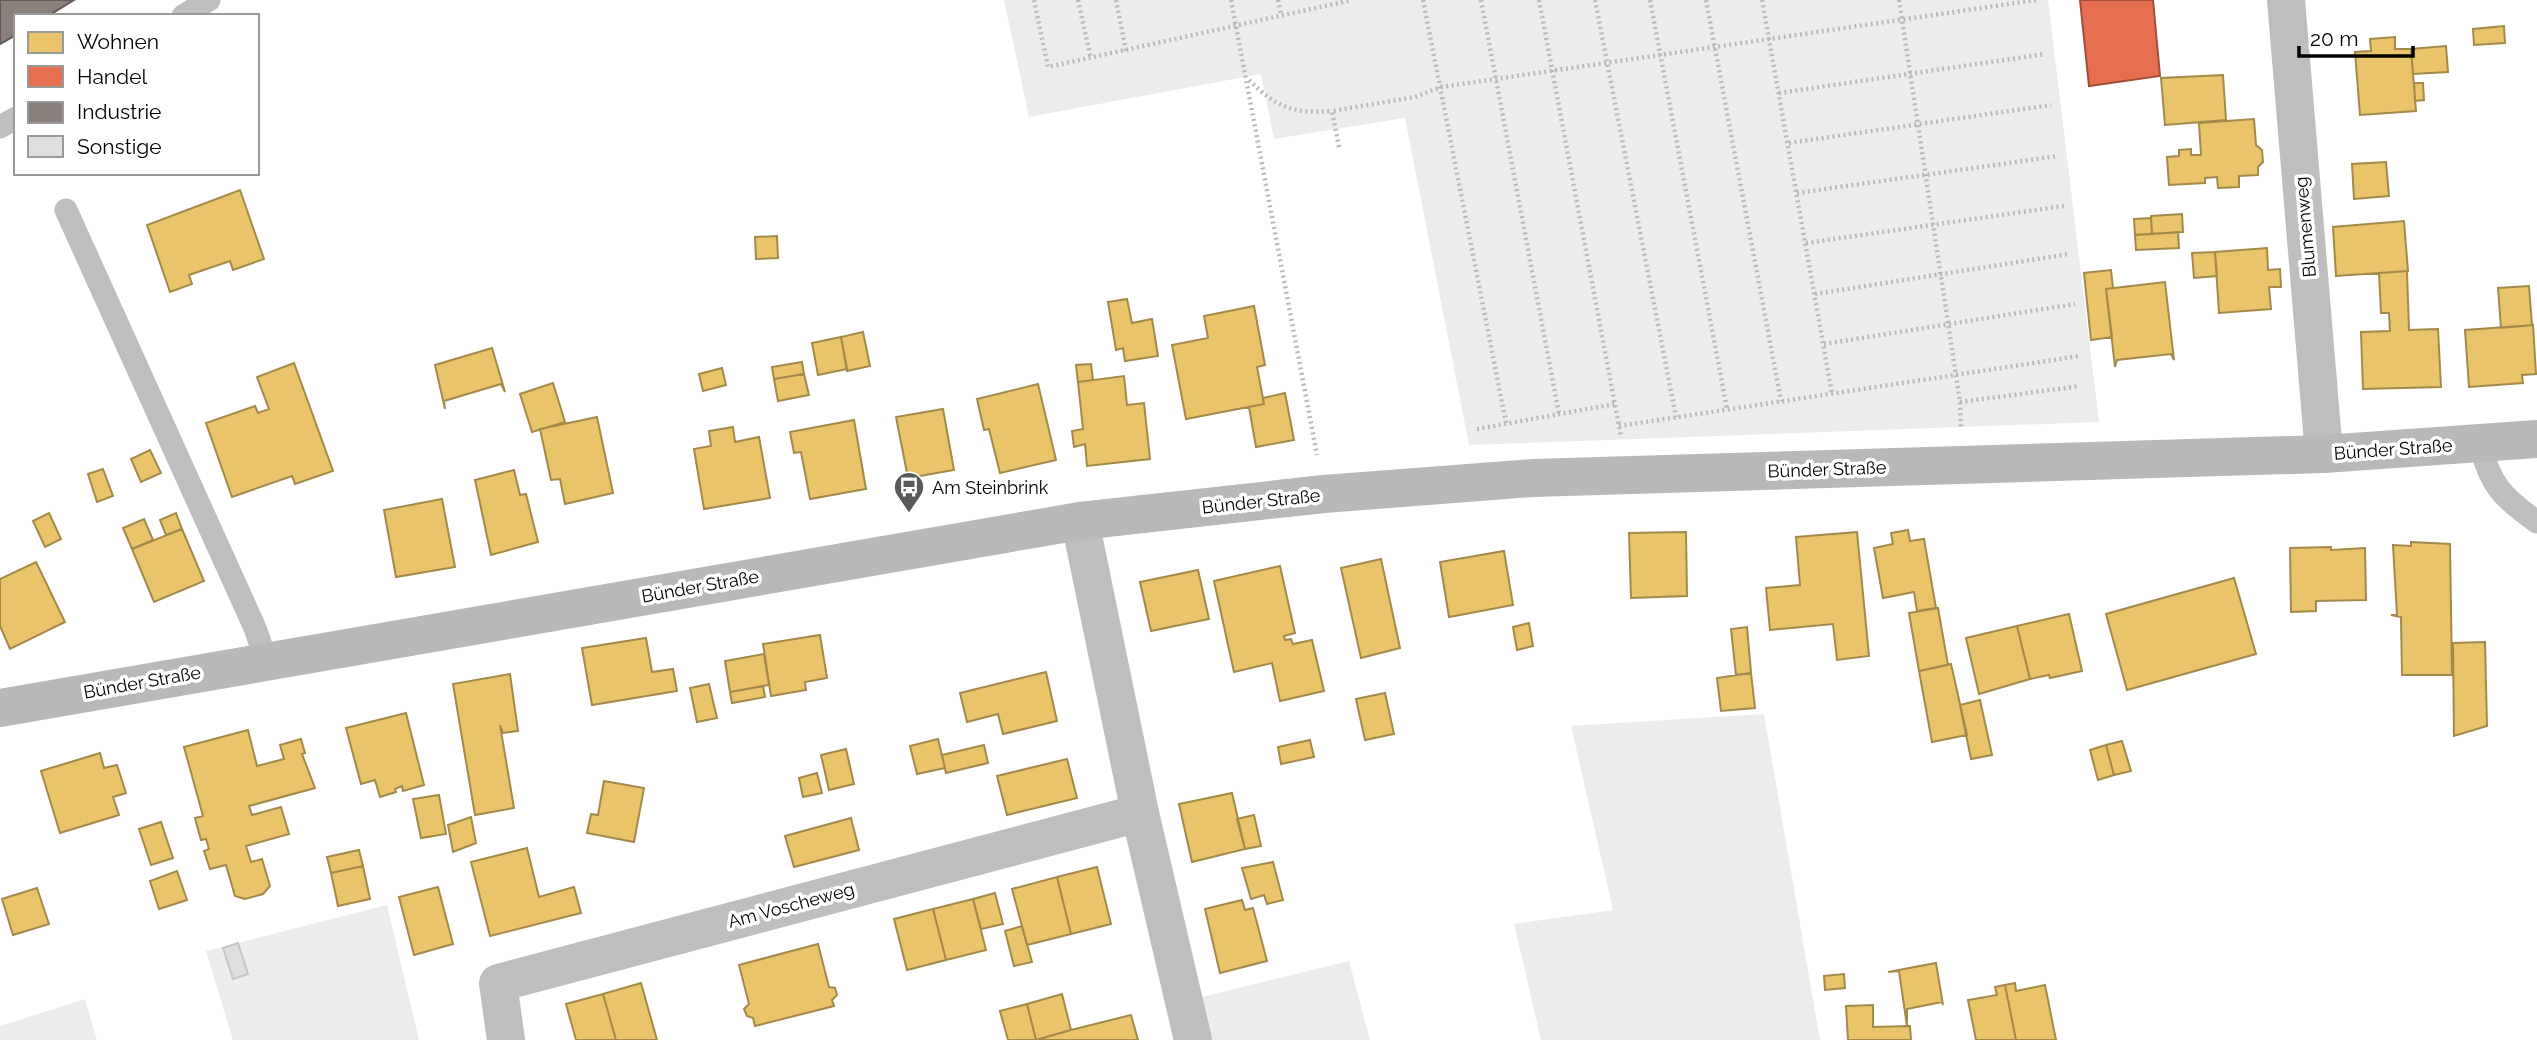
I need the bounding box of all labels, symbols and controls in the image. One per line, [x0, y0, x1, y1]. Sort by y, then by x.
legend [14, 14, 259, 175]
scale bar [2299, 14, 2413, 58]
text: 20 m [2310, 26, 2358, 51]
text: Wohnen [77, 29, 159, 54]
text: Handel [77, 64, 147, 89]
text: Industrie [77, 99, 161, 124]
text: Sonstige [77, 134, 162, 159]
street label: Blumenweg [2290, 176, 2320, 278]
street label: Bünder Straße [2333, 434, 2453, 464]
street label: Bünder Straße [1767, 456, 1887, 482]
bus stop icon: Am Steinbrink [892, 470, 926, 514]
place label: Am Steinbrink [932, 477, 1049, 498]
street label: Bünder Straße [1201, 484, 1322, 518]
street label: Bünder Straße [640, 565, 761, 607]
street label: Bünder Straße [82, 661, 203, 703]
street label: Am Voscheweg [726, 878, 856, 932]

